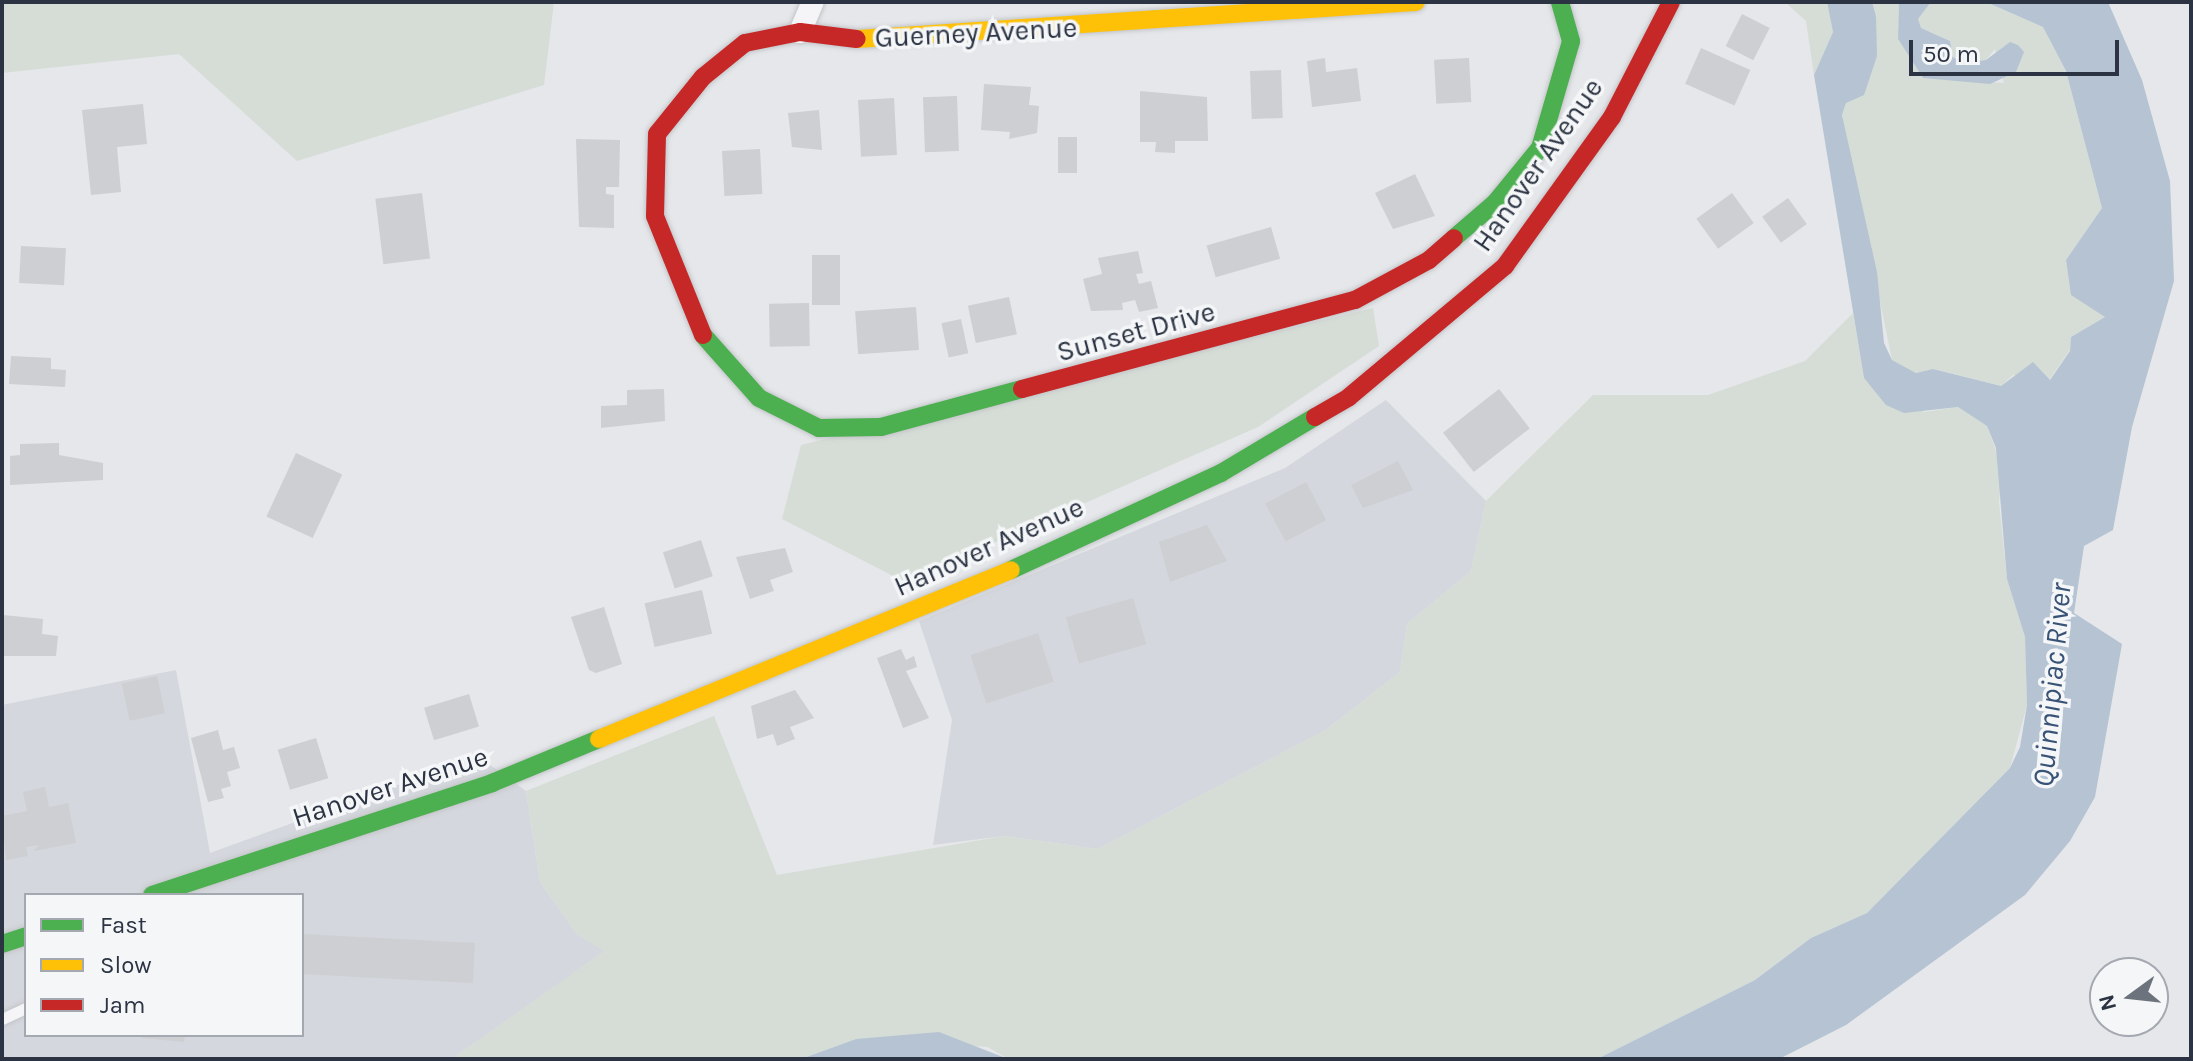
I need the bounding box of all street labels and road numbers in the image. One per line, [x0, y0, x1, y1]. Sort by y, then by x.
street label: Guerney Avenue [874, 11, 1078, 55]
street label: Hanover Avenue [1466, 72, 1610, 258]
street label: Sunset Drive [1053, 295, 1219, 369]
street label: Hanover Avenue [889, 490, 1089, 604]
street label: Hanover Avenue [288, 740, 492, 834]

